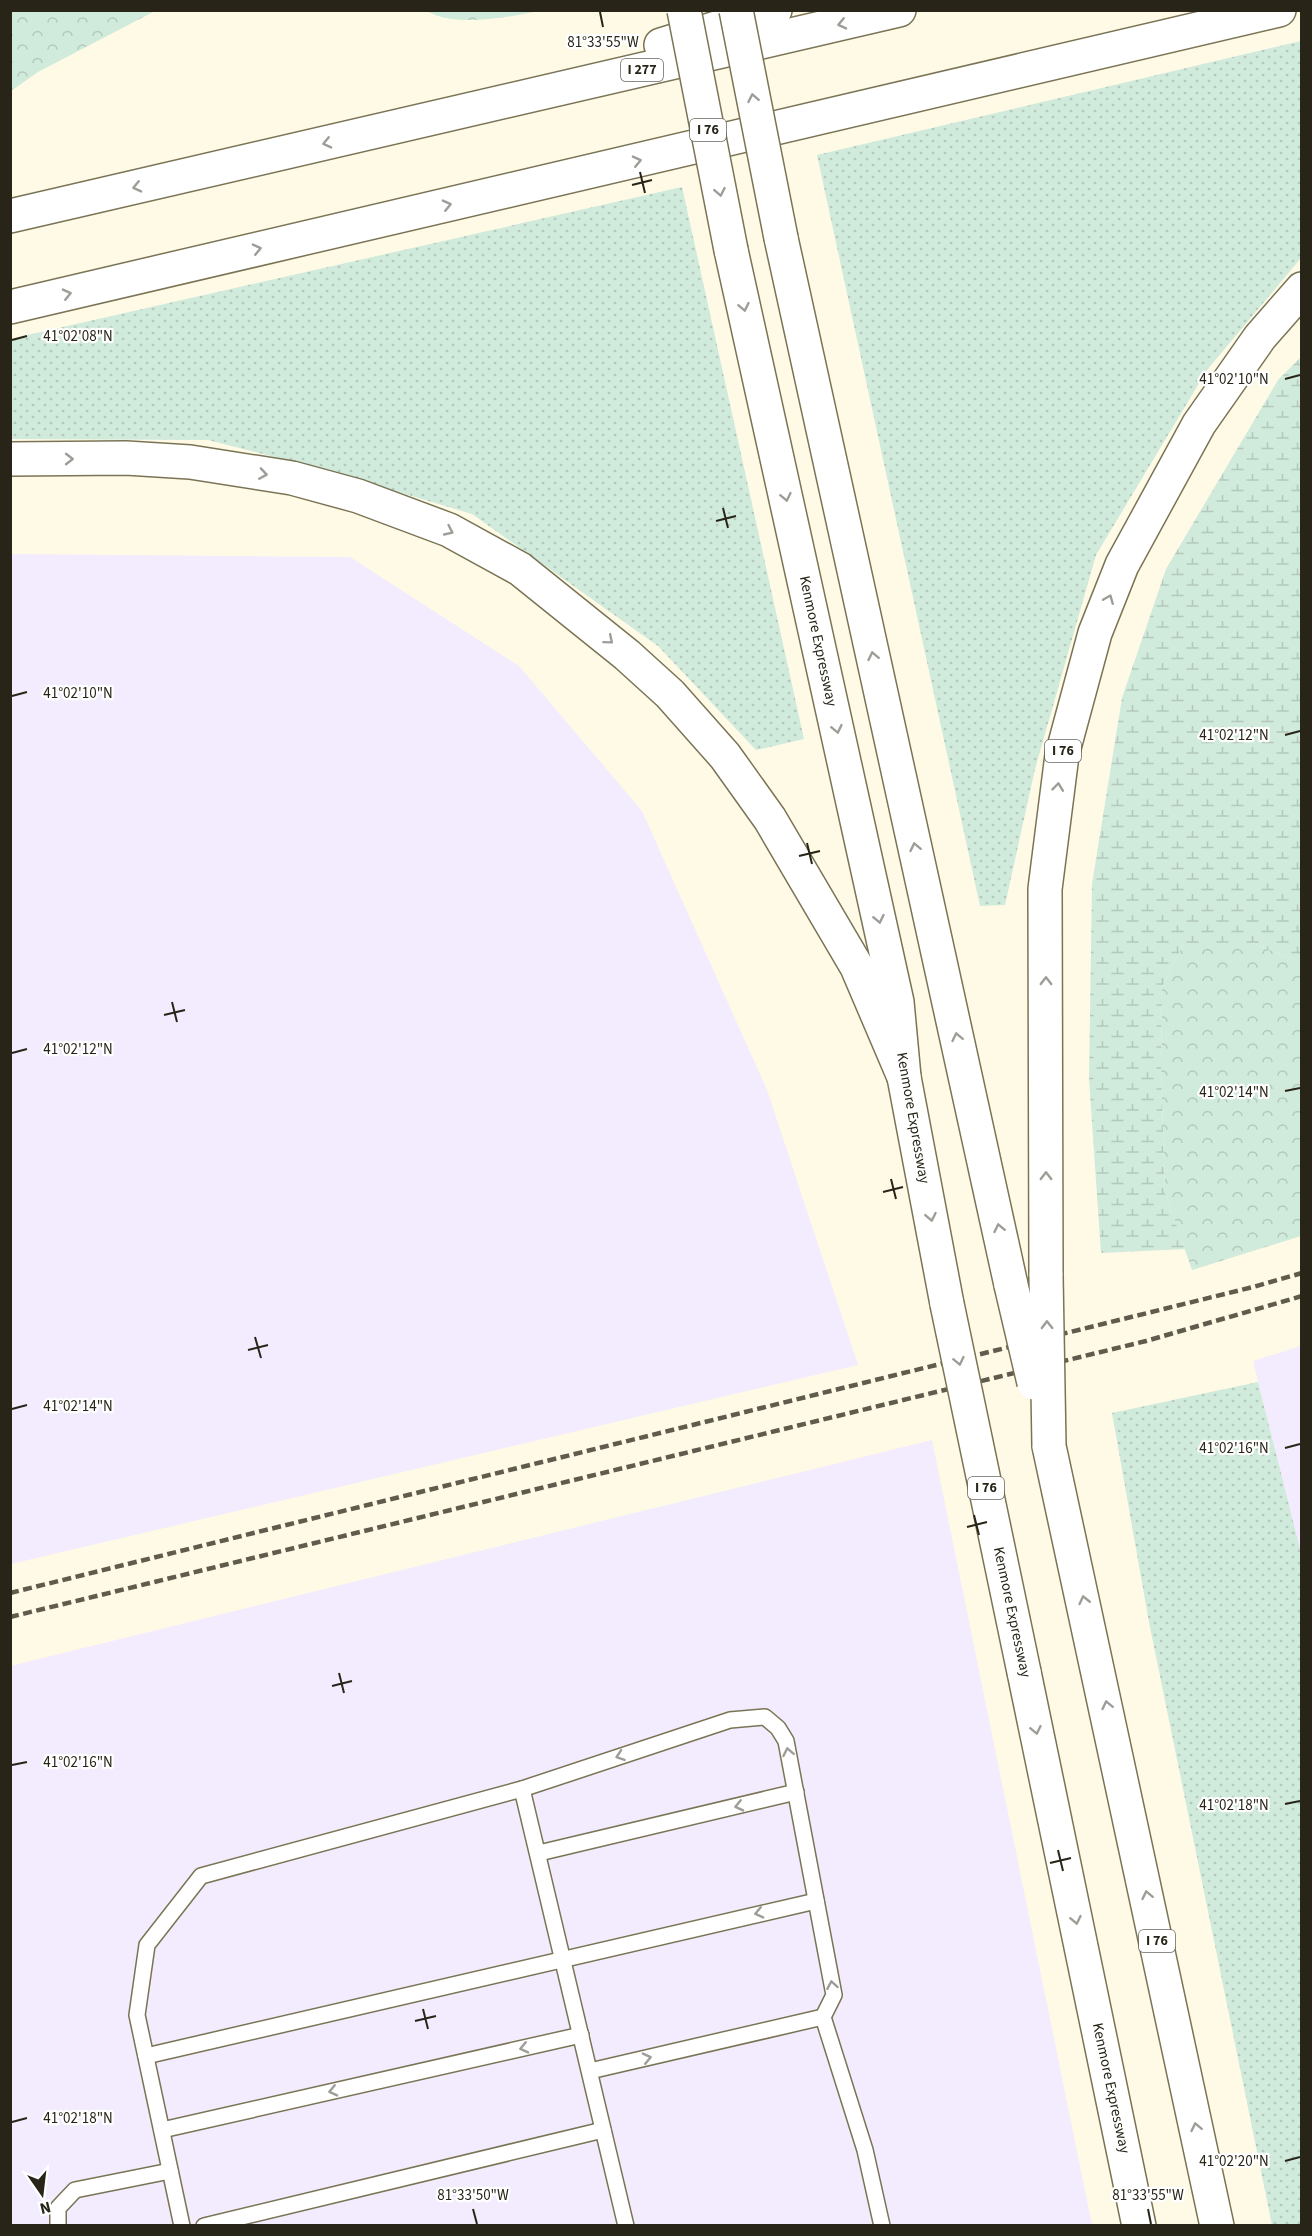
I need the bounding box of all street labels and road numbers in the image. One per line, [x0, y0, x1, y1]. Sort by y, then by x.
road number: I 277 [621, 59, 663, 81]
road number: I 76 [690, 119, 726, 141]
street label: Kenmore Expressway [794, 574, 842, 708]
road number: I 76 [1045, 740, 1081, 762]
street label: Kenmore Expressway [891, 1051, 935, 1185]
road number: I 76 [968, 1477, 1004, 1499]
street label: Kenmore Expressway [988, 1545, 1036, 1679]
road number: I 76 [1139, 1930, 1175, 1952]
street label: Kenmore Expressway [1087, 2021, 1135, 2155]

